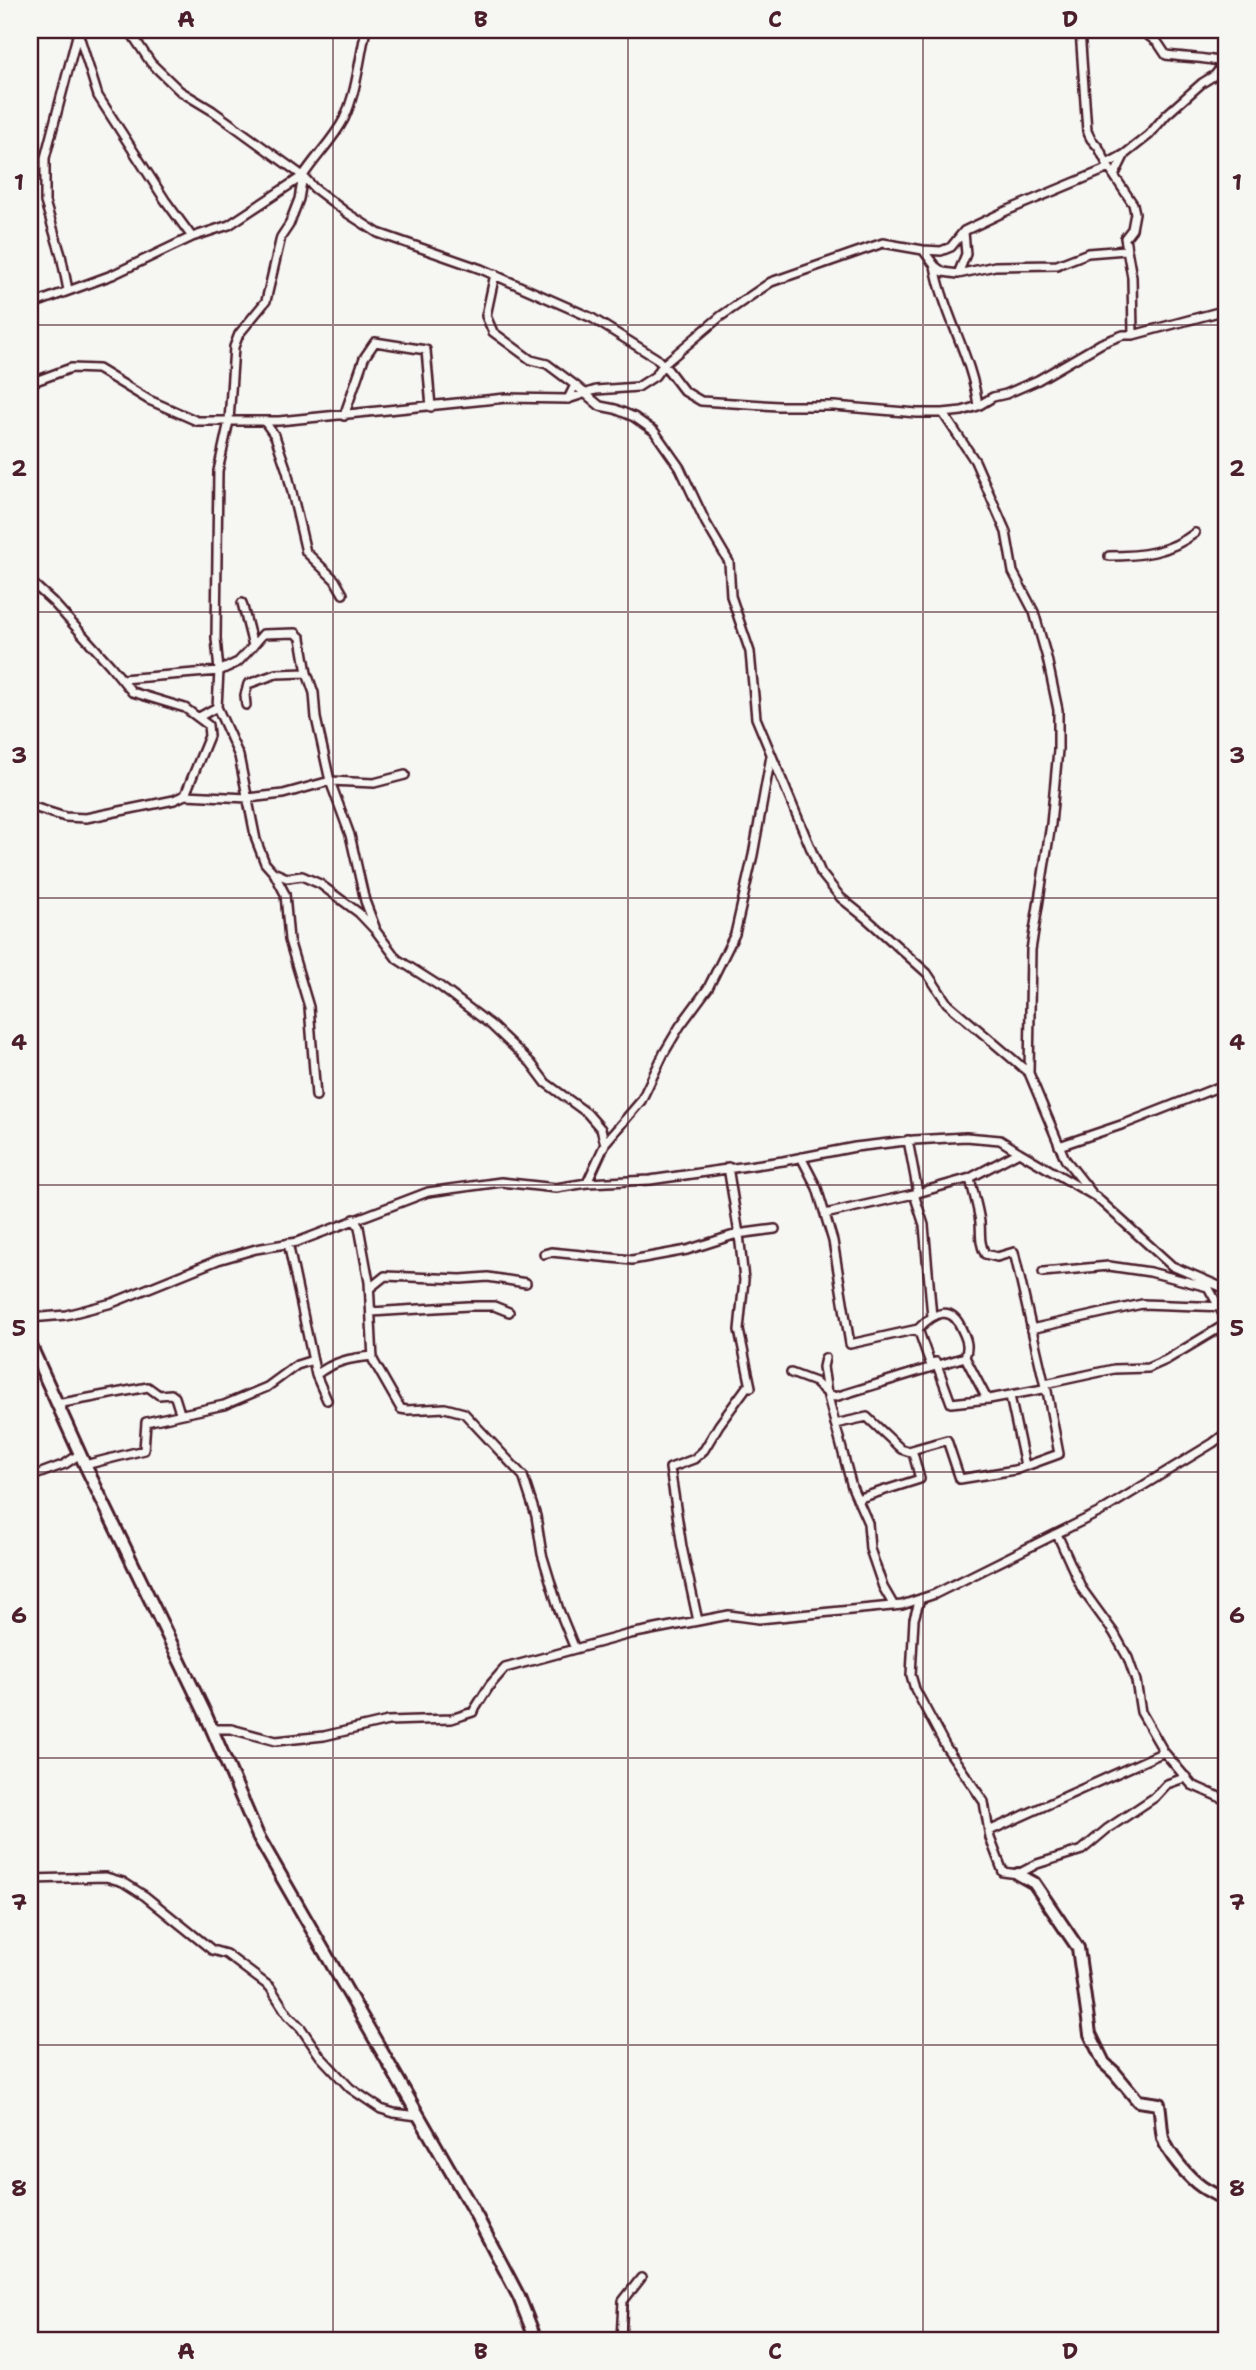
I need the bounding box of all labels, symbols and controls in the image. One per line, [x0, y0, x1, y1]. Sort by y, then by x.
text: A [177, 4, 195, 34]
text: B [474, 4, 488, 34]
text: C [768, 4, 782, 34]
text: D [1062, 4, 1078, 34]
text: 1 [14, 167, 24, 197]
text: 1 [1232, 167, 1242, 197]
text: 2 [11, 453, 27, 483]
text: 2 [1229, 453, 1245, 483]
text: 3 [11, 740, 27, 770]
text: 3 [1229, 740, 1245, 770]
text: 4 [11, 1027, 27, 1057]
text: 4 [1229, 1027, 1245, 1057]
text: 5 [12, 1313, 26, 1343]
text: 5 [1230, 1313, 1244, 1343]
text: 6 [11, 1600, 27, 1630]
text: 6 [1229, 1600, 1245, 1630]
text: 7 [11, 1887, 27, 1917]
text: 7 [1229, 1887, 1245, 1917]
text: 8 [11, 2173, 27, 2203]
text: 8 [1229, 2173, 1245, 2203]
text: A [177, 2336, 195, 2366]
text: B [474, 2336, 488, 2366]
text: C [768, 2336, 782, 2366]
text: D [1062, 2336, 1078, 2366]

